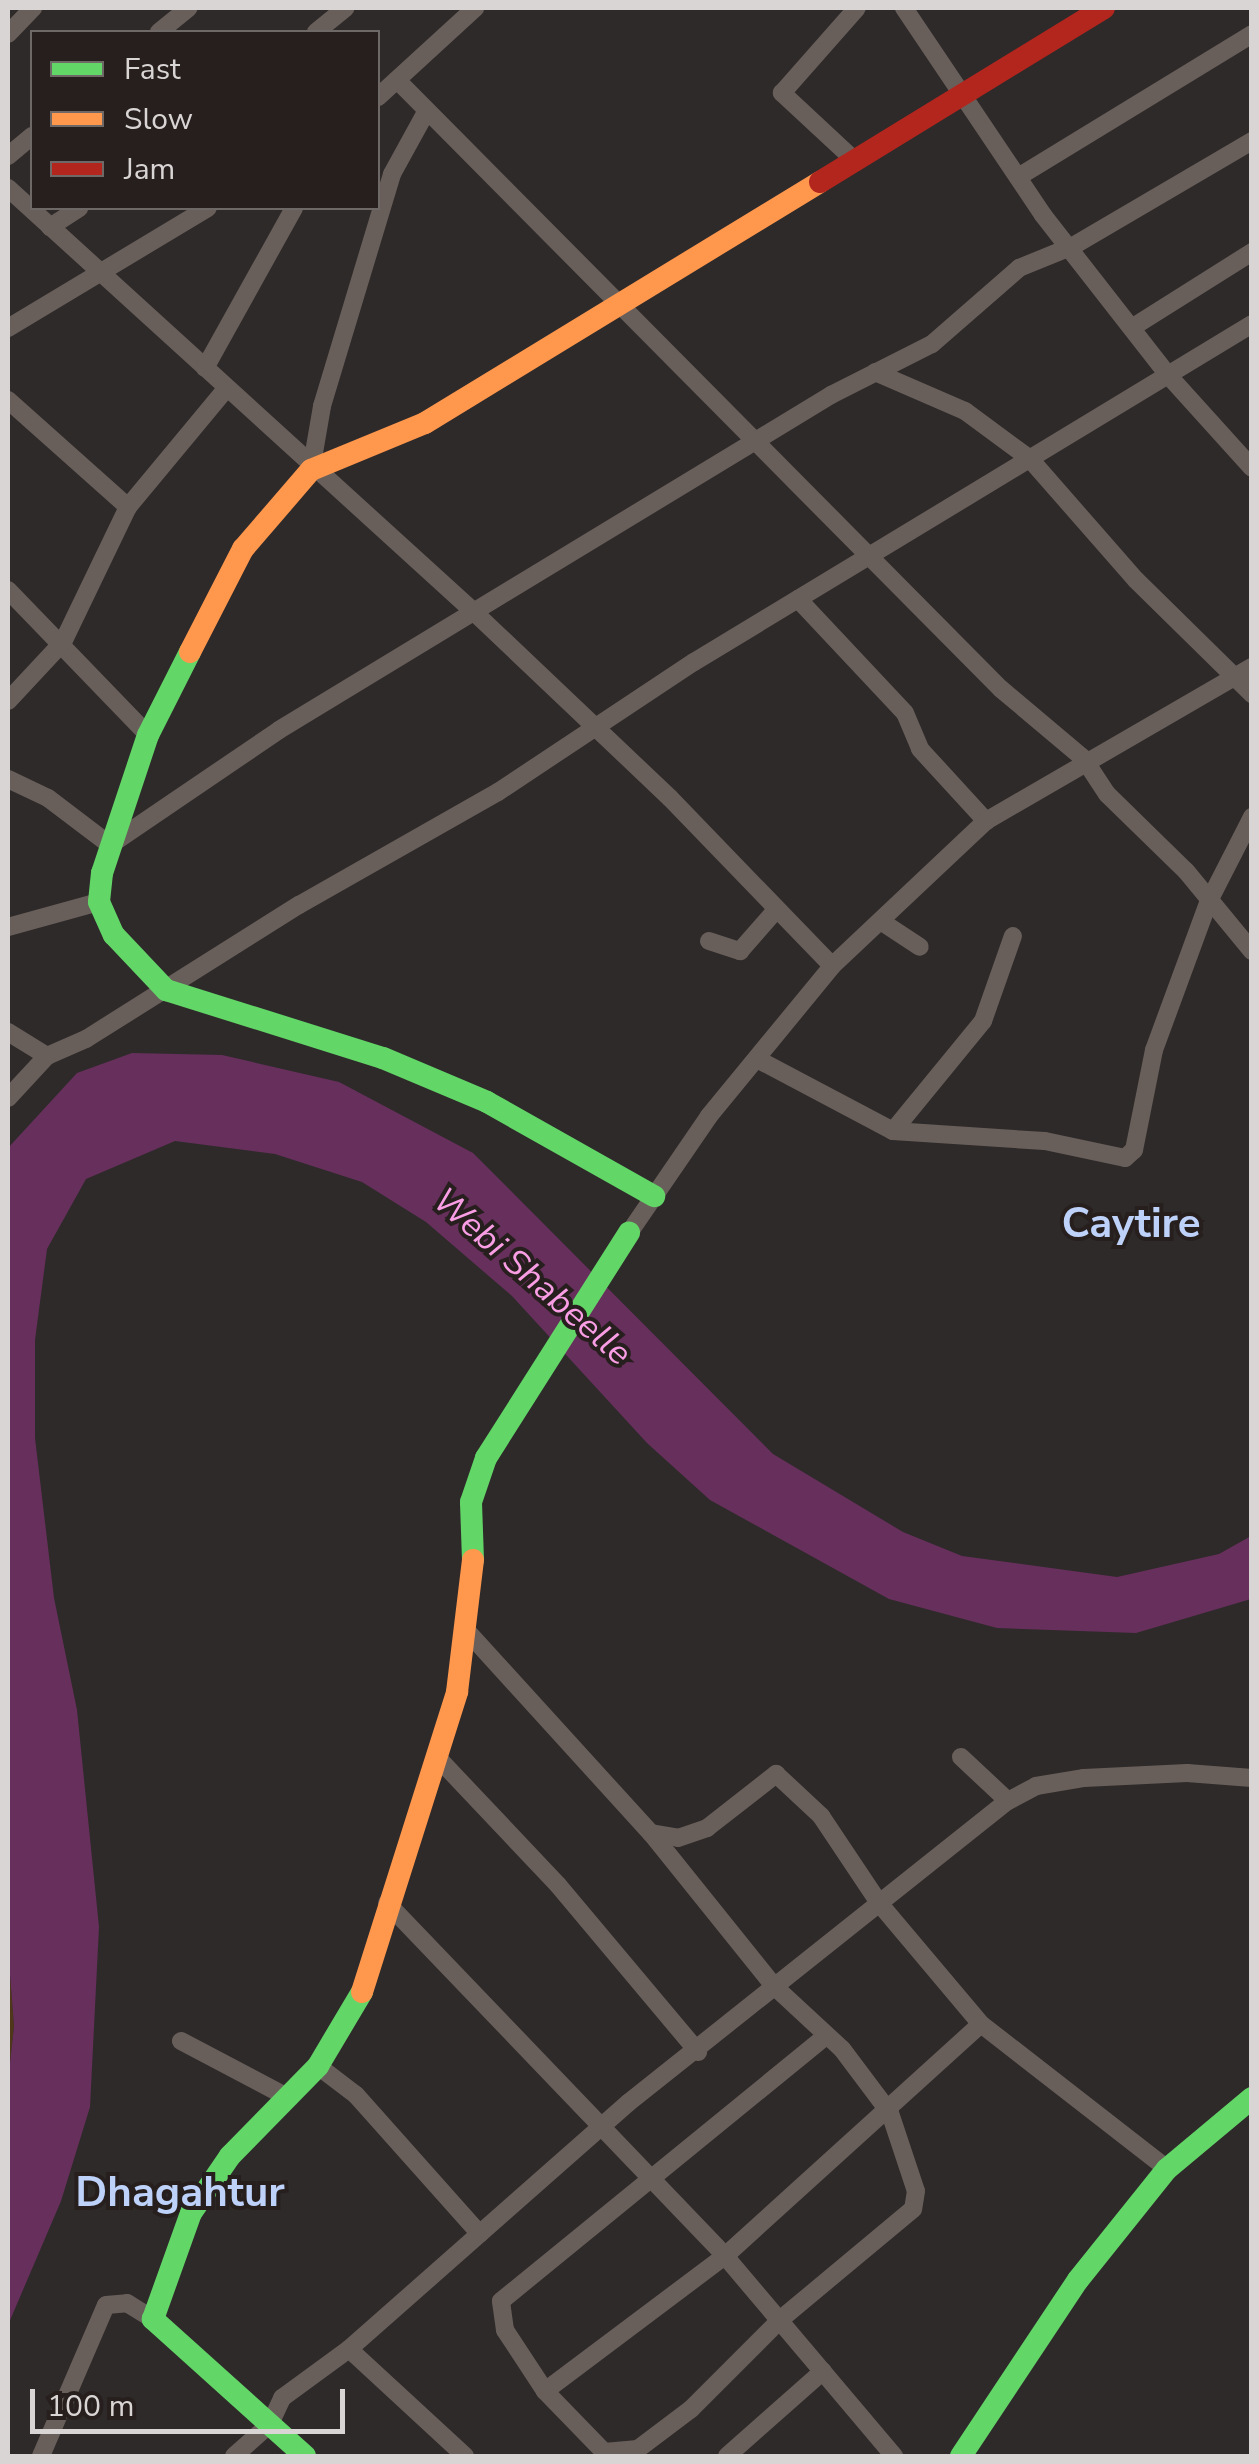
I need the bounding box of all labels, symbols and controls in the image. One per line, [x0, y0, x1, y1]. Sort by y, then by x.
legend [30, 30, 380, 210]
text: Fast [124, 49, 181, 90]
text: Slow [124, 99, 193, 140]
text: Jam [124, 149, 175, 190]
water label: Webi Shabeelle [424, 1179, 640, 1375]
district label: Caytire [1062, 1199, 1200, 1249]
district label: Dhagahtur [75, 2168, 285, 2218]
scale bar [35, 2369, 350, 2431]
text: 100 m [47, 2386, 134, 2427]

